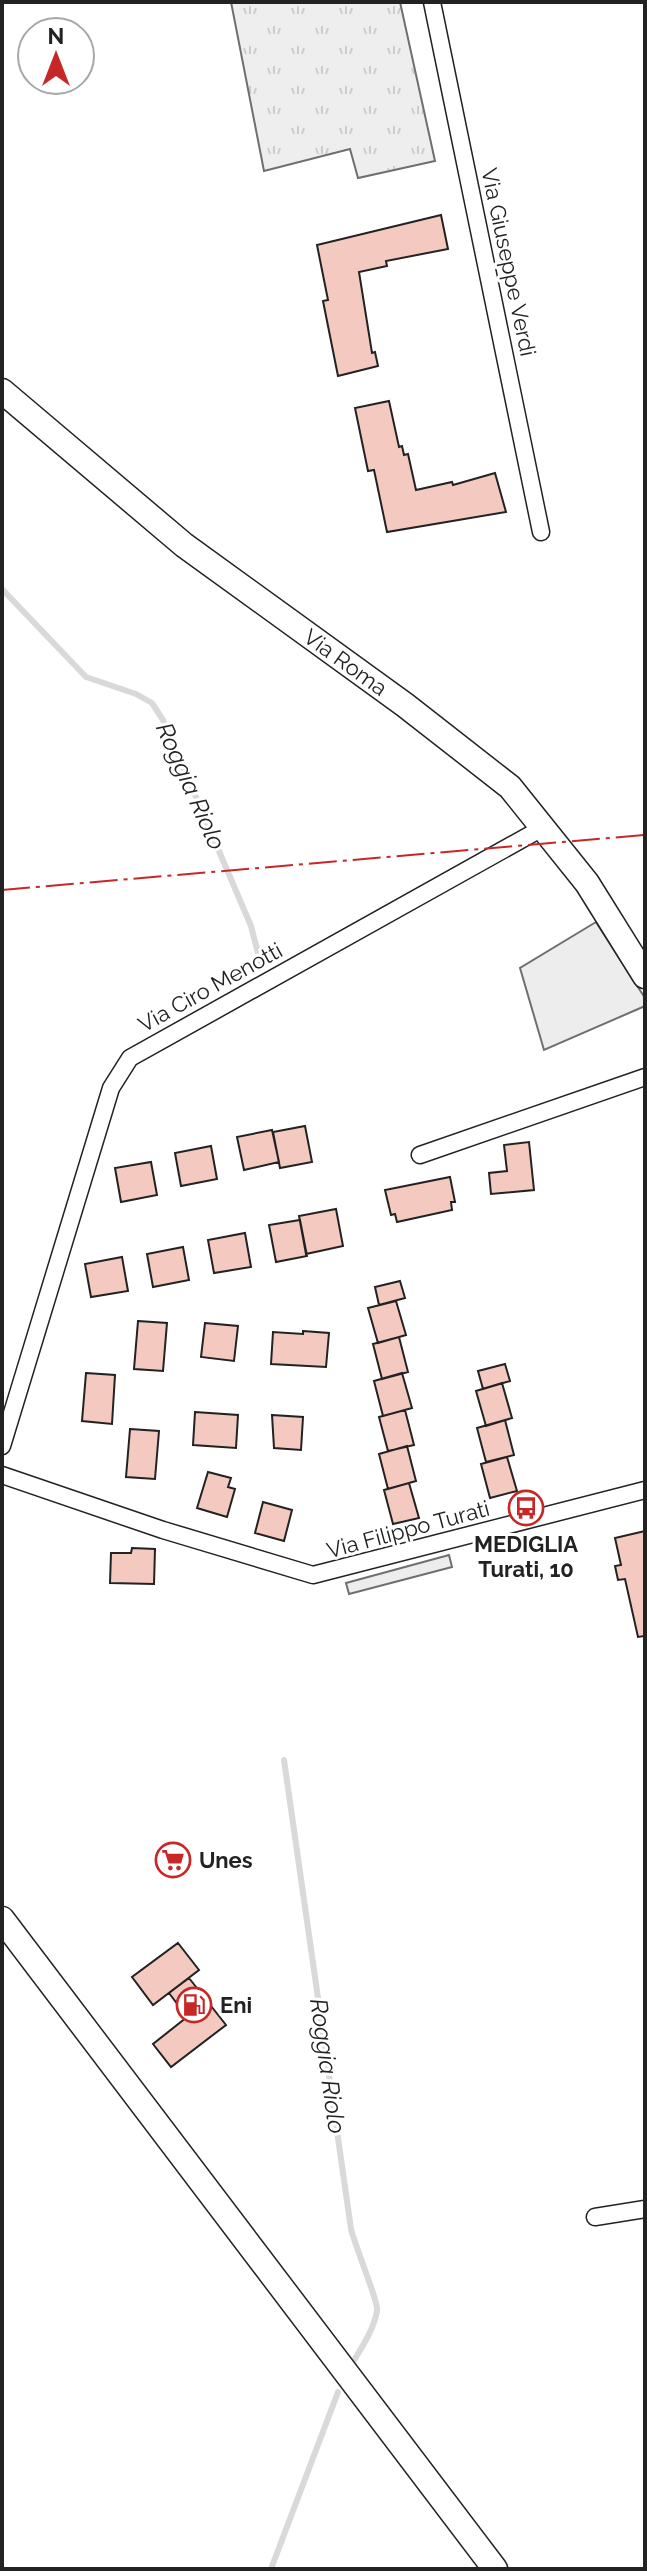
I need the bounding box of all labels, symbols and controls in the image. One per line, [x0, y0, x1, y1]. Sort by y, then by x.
north arrow [16, 16, 96, 96]
text: N [48, 23, 64, 49]
street label: Via Giuseppe Verdi [476, 166, 542, 358]
street label: Via Roma [299, 623, 392, 701]
water label: Roggia Riolo [150, 718, 232, 854]
street label: Via Ciro Menotti [133, 937, 287, 1037]
bus stop icon: MEDIGLIA Turati, 10 [507, 1489, 545, 1527]
street label: Via Filippo Turati [324, 1495, 492, 1563]
place label: MEDIGLIA Turati, 10 [474, 1531, 578, 1582]
supermarket icon: Unes [154, 1841, 192, 1879]
place label: Unes [199, 1847, 253, 1873]
fuel station icon: Eni [175, 1986, 213, 2024]
place label: Eni [220, 1992, 252, 2018]
water label: Roggia Riolo [304, 1997, 352, 2135]

